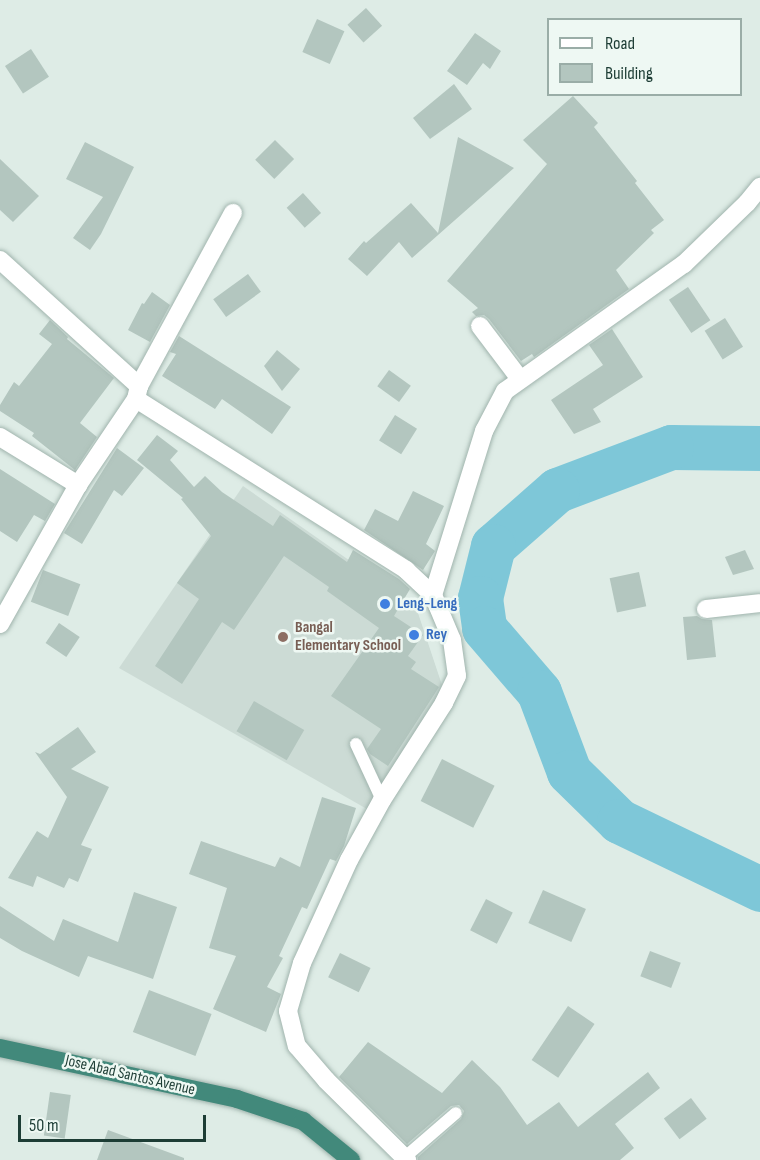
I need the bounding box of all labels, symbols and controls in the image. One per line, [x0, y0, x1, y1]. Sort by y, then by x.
legend [547, 18, 742, 96]
text: Road [605, 33, 635, 54]
text: Building [605, 63, 653, 84]
place label: Leng-Leng [397, 594, 457, 614]
marker: Leng-Leng [378, 597, 392, 611]
place label: Bangal Elementary School [295, 618, 401, 656]
place label: Rey [426, 625, 447, 645]
marker: Rey [407, 628, 421, 642]
marker: Bangal Elementary School [276, 630, 290, 644]
street label: Jose Abad Santos Avenue [63, 1052, 197, 1100]
scale bar [21, 1103, 208, 1141]
text: 50 m [29, 1115, 59, 1136]

